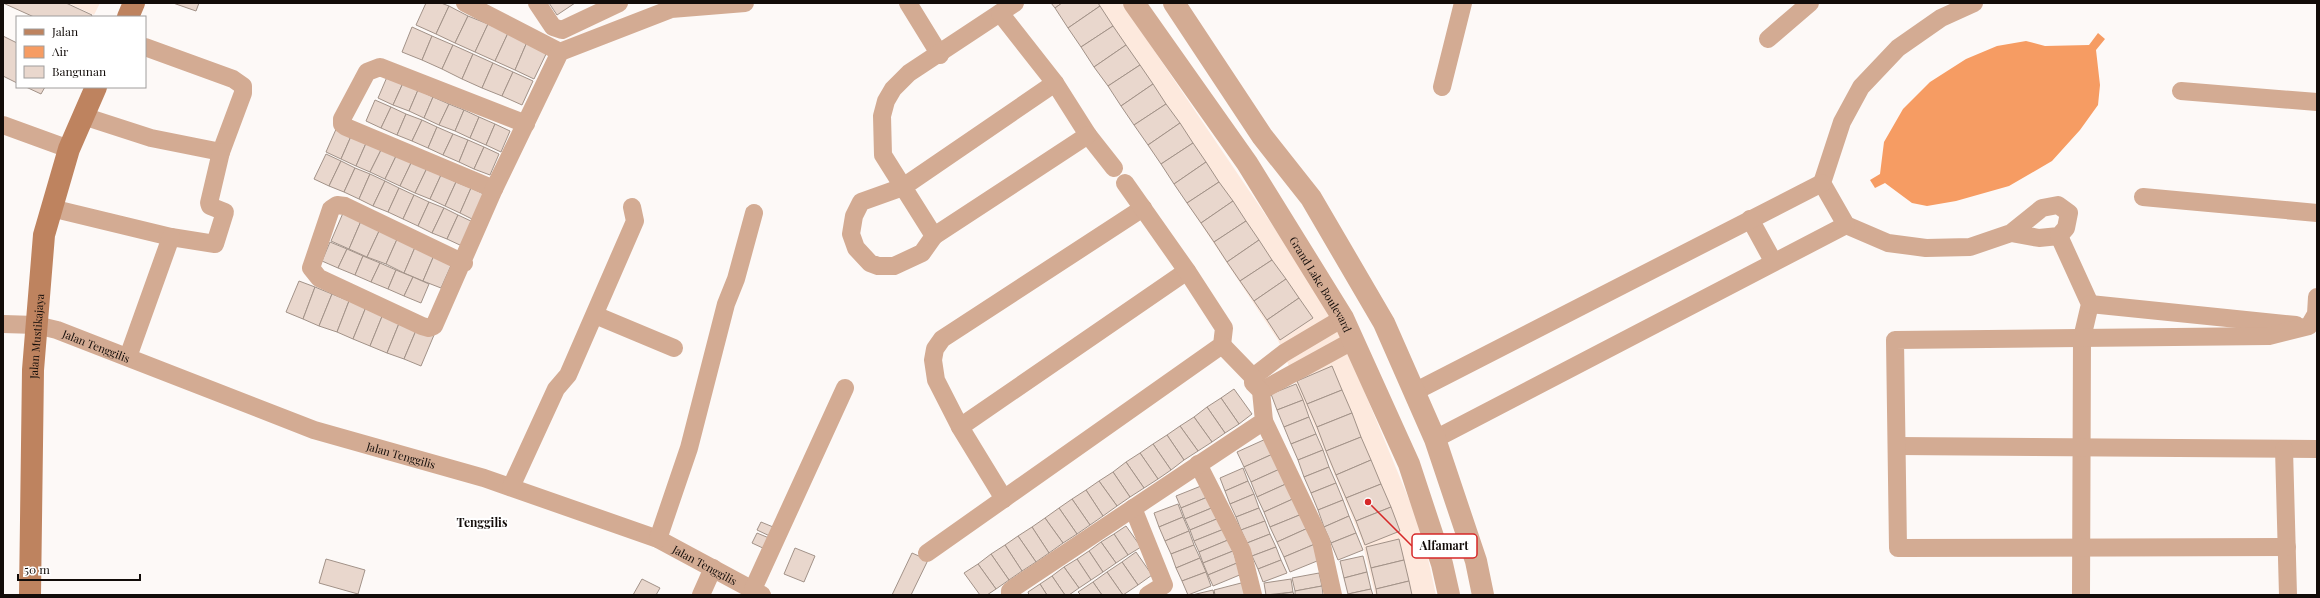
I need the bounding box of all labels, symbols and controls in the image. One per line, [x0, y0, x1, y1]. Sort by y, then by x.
legend [16, 16, 146, 88]
text: Jalan [51, 23, 78, 39]
text: Air [51, 43, 69, 59]
text: Bangunan [52, 63, 106, 79]
street label: Grand Lake Boulevard [1287, 233, 1356, 335]
street label: Jalan Mustikajaya [25, 292, 47, 380]
street label: Jalan Tenggilis [60, 325, 132, 365]
street label: Jalan Tenggilis [364, 437, 438, 472]
district label: Tenggilis [457, 514, 508, 530]
callout: Alfamart [1412, 534, 1477, 558]
text: Alfamart [1418, 537, 1469, 553]
street label: Jalan Tenggilis [669, 540, 740, 588]
scale bar [18, 556, 140, 582]
text: 50 m [24, 561, 50, 577]

